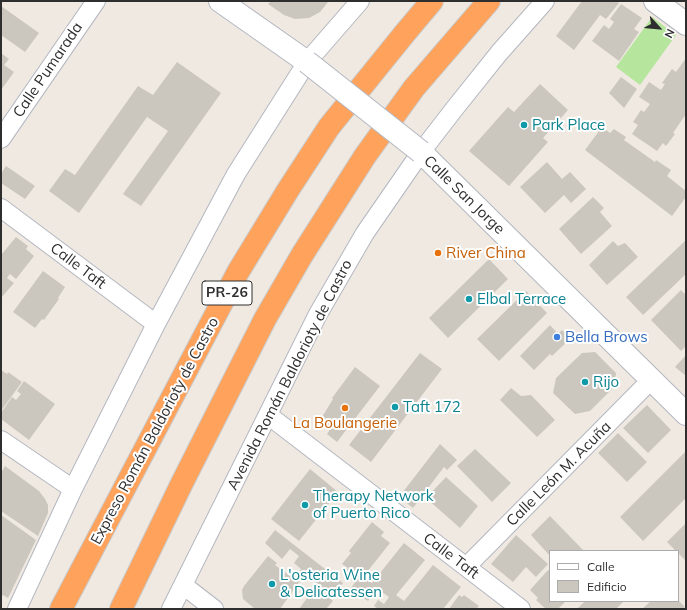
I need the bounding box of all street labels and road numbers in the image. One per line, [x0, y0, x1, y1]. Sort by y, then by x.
street label: Calle Pumarada [9, 19, 87, 121]
street label: Calle San Jorge [420, 152, 508, 238]
street label: Calle Taft [47, 239, 109, 293]
street label: Avenida Román Baldorioty de Castro [224, 257, 356, 493]
road number: PR-26 [202, 281, 252, 305]
street label: Expreso Román Baldorioty de Castro [87, 314, 223, 548]
street label: Calle León M. Acuña [503, 418, 615, 530]
street label: Calle Taft [420, 529, 482, 583]

